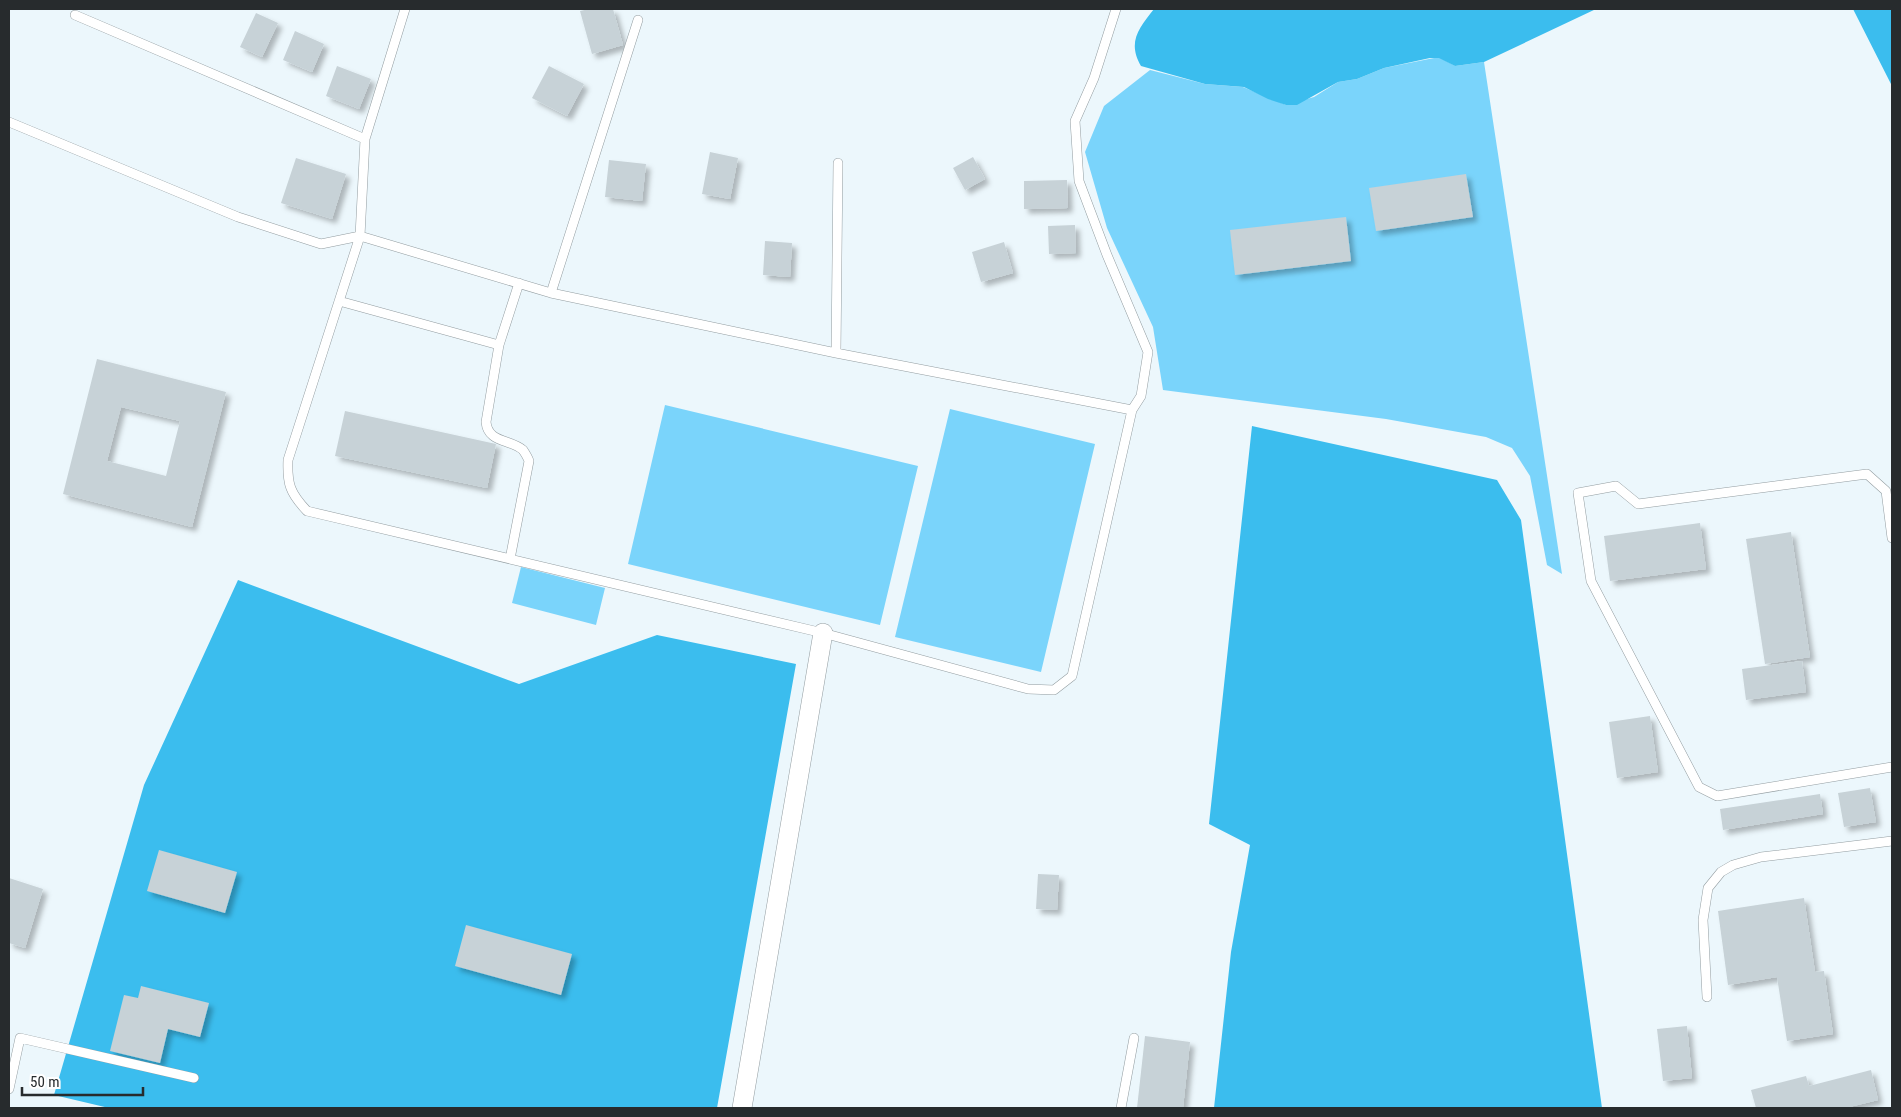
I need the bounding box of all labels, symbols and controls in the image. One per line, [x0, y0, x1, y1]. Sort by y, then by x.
scale bar [22, 1064, 144, 1096]
text: 50 m [30, 1073, 60, 1091]

